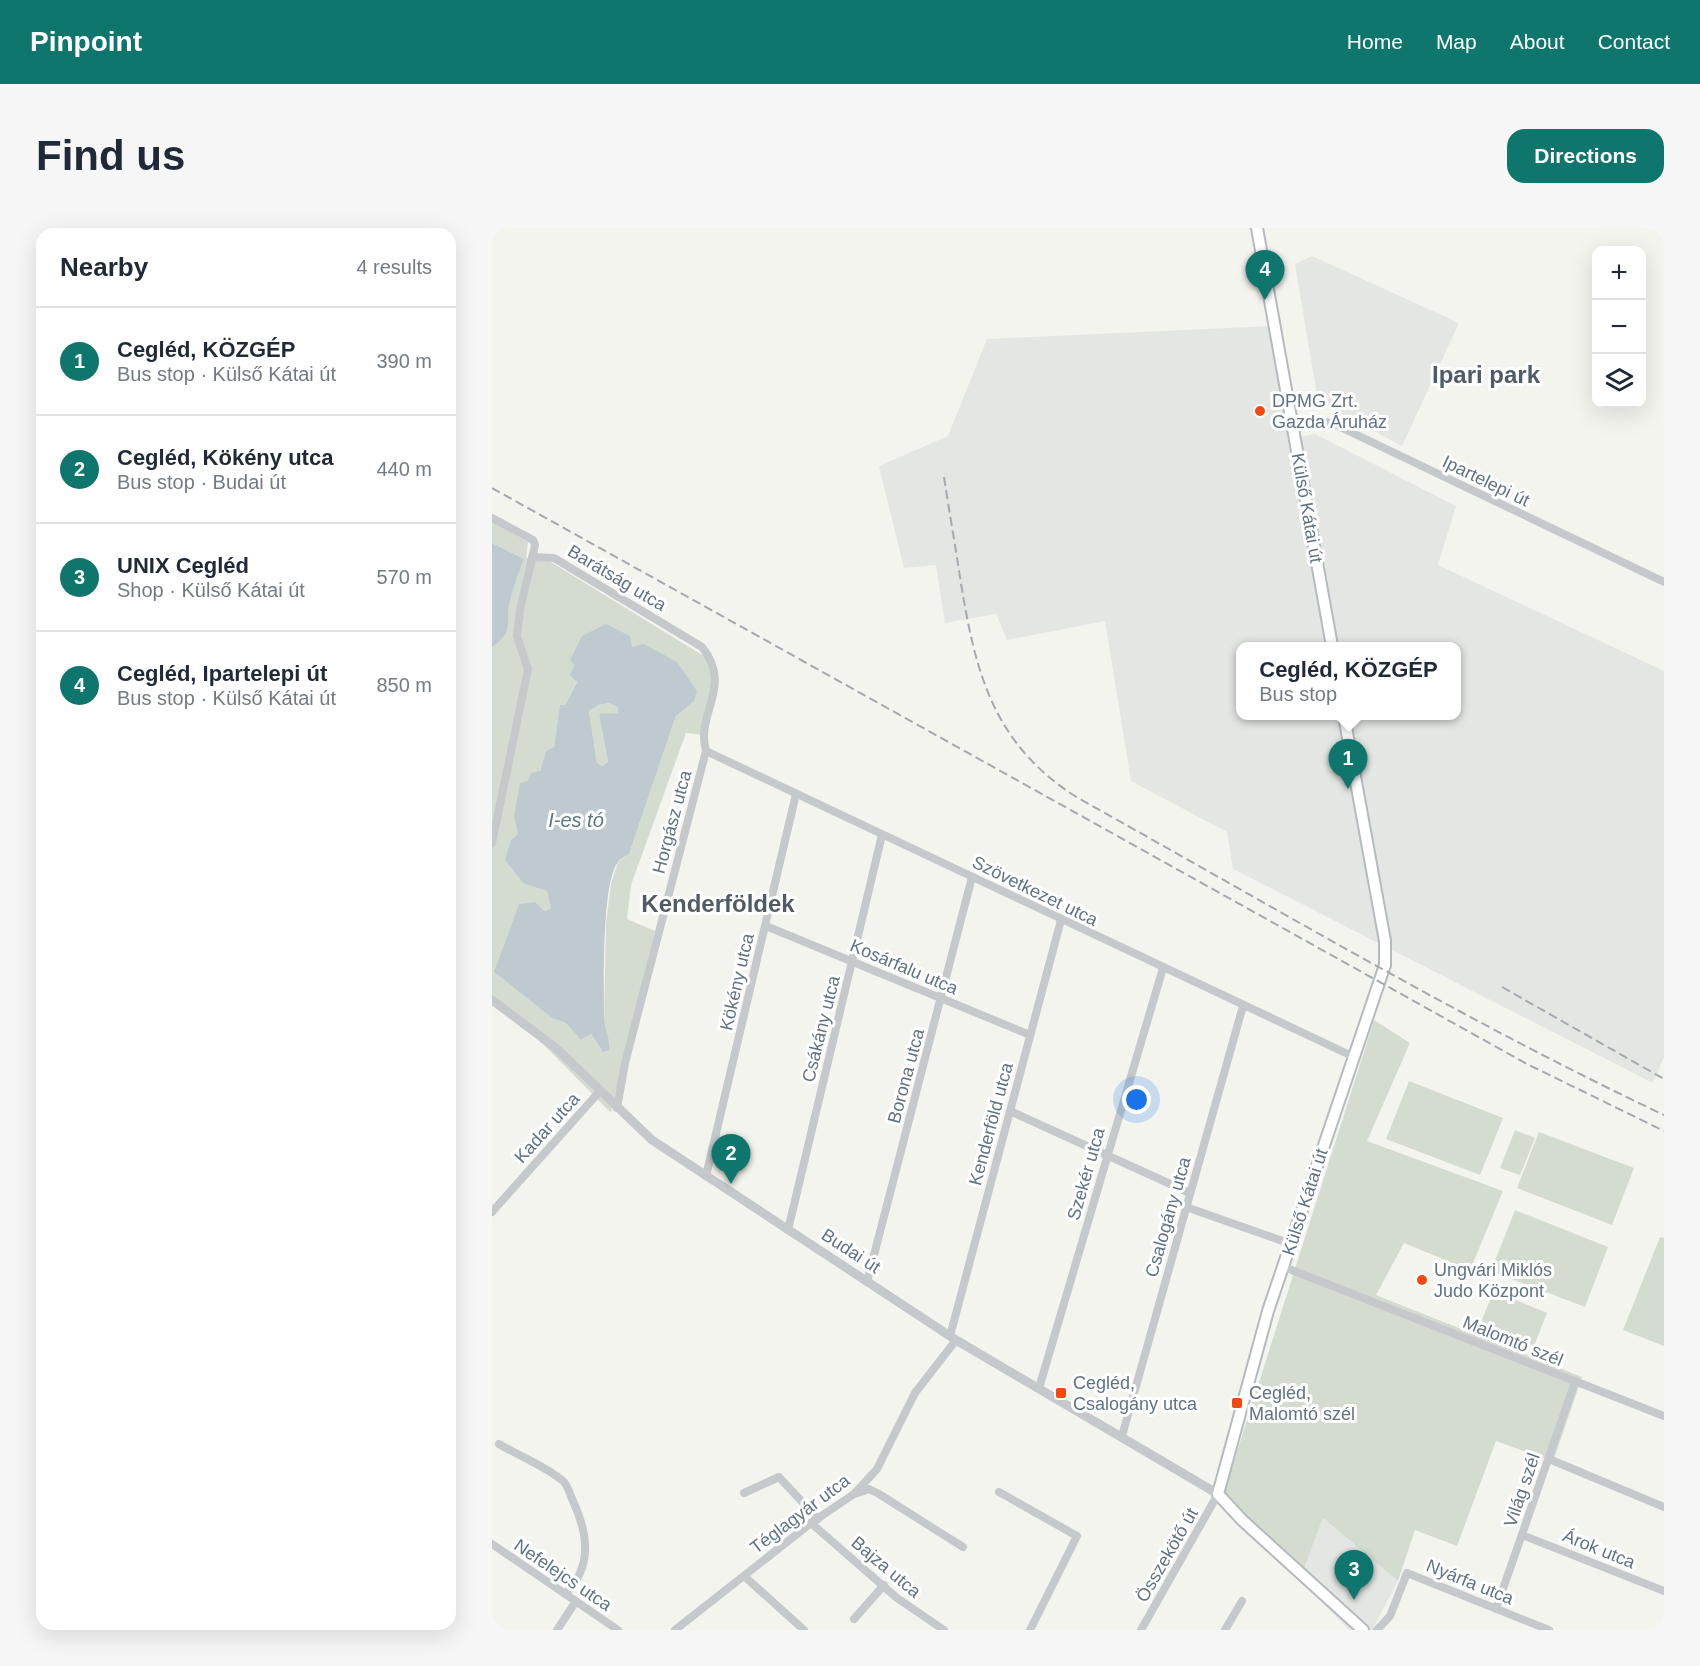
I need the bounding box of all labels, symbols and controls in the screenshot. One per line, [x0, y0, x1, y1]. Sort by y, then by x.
text: Pinpoint [30, 26, 142, 57]
text: Home [1347, 30, 1403, 53]
text: Map [1436, 30, 1477, 53]
text: About [1510, 30, 1565, 53]
text: Contact [1598, 30, 1670, 53]
button: Directions [1507, 129, 1664, 183]
text: Find us [36, 132, 185, 179]
map controls [1592, 246, 1646, 408]
button: + [1592, 246, 1646, 300]
pin: 4 [1246, 250, 1284, 300]
text: Nearby [60, 252, 148, 282]
text: 4 results [356, 256, 432, 278]
button: − [1592, 300, 1646, 354]
text: Cegléd, KÖZGÉP [117, 337, 295, 362]
text: 1 [74, 350, 85, 372]
text: 390 m [376, 350, 432, 372]
button: layers [1592, 354, 1646, 408]
district label: Ipari park [1432, 361, 1541, 388]
text: Bus stop · Külső Kátai út [117, 363, 336, 385]
place label: DPMG Zrt. Gazda Áruház [1272, 391, 1387, 432]
marker: DPMG Zrt. Gazda Áruház [1253, 404, 1267, 418]
text: Cegléd, Kökény utca [117, 445, 333, 470]
street label: Ipartelepi út [1439, 451, 1533, 511]
street label: Külső Kátai út [1288, 452, 1326, 564]
text: 2 [74, 458, 85, 480]
text: 440 m [376, 458, 432, 480]
text: Bus stop · Budai út [117, 471, 286, 493]
street label: Barátság utca [564, 541, 671, 616]
text: UNIX Cegléd [117, 553, 249, 578]
text: 3 [74, 566, 85, 588]
text: 570 m [376, 566, 432, 588]
text: Shop · Külső Kátai út [117, 579, 305, 601]
popup [1236, 642, 1461, 720]
text: Cegléd, KÖZGÉP [1259, 657, 1438, 682]
text: Cegléd, Ipartelepi út [117, 661, 327, 686]
text: 4 [74, 674, 85, 696]
text: 850 m [376, 674, 432, 696]
text: Bus stop [1259, 683, 1337, 705]
text: Bus stop · Külső Kátai út [117, 687, 336, 709]
pin: 1 [1328, 740, 1368, 789]
street label: Horgász utca [649, 767, 696, 876]
water label: I-es tó [548, 809, 604, 831]
street label: Szövetkezet utca [969, 852, 1102, 930]
district label: Kenderföldek [641, 890, 795, 917]
street label: Kökény utca [716, 931, 758, 1033]
street label: Kosárfalu utca [847, 935, 962, 999]
street label: Csákány utca [798, 973, 844, 1084]
street label: Borona utca [884, 1026, 928, 1125]
street label: Kenderföld utca [965, 1060, 1017, 1187]
your location [1122, 1085, 1151, 1114]
street label: Kadar utca [510, 1088, 584, 1167]
street label: Szekér utca [1063, 1125, 1109, 1222]
pin: 2 [712, 1134, 750, 1184]
street label: Külső Kátai út [1278, 1146, 1332, 1258]
street label: Csalogány utca [1141, 1154, 1195, 1279]
street label: Budai út [818, 1225, 884, 1277]
place label: Ungvári Miklós Judo Központ [1434, 1260, 1552, 1301]
marker: Ungvári Miklós Judo Központ [1415, 1273, 1429, 1287]
street label: Malomtó szél [1460, 1312, 1566, 1370]
place label: Cegléd, Csalogány utca [1073, 1373, 1198, 1414]
place label: Cegléd, Malomtó szél [1249, 1383, 1355, 1424]
marker: Cegléd, Csalogány utca [1054, 1386, 1068, 1400]
marker: Cegléd, Malomtó szél [1230, 1396, 1244, 1410]
street label: Világ szél [1500, 1450, 1544, 1530]
street label: Téglagyár utca [746, 1470, 854, 1558]
street label: Összekötő út [1132, 1505, 1202, 1605]
street label: Árok utca [1560, 1525, 1639, 1573]
street label: Bajza utca [847, 1532, 925, 1602]
street label: Nefelejcs utca [511, 1535, 616, 1615]
pin: 3 [1334, 1550, 1374, 1600]
street label: Nyárfa utca [1424, 1555, 1517, 1609]

